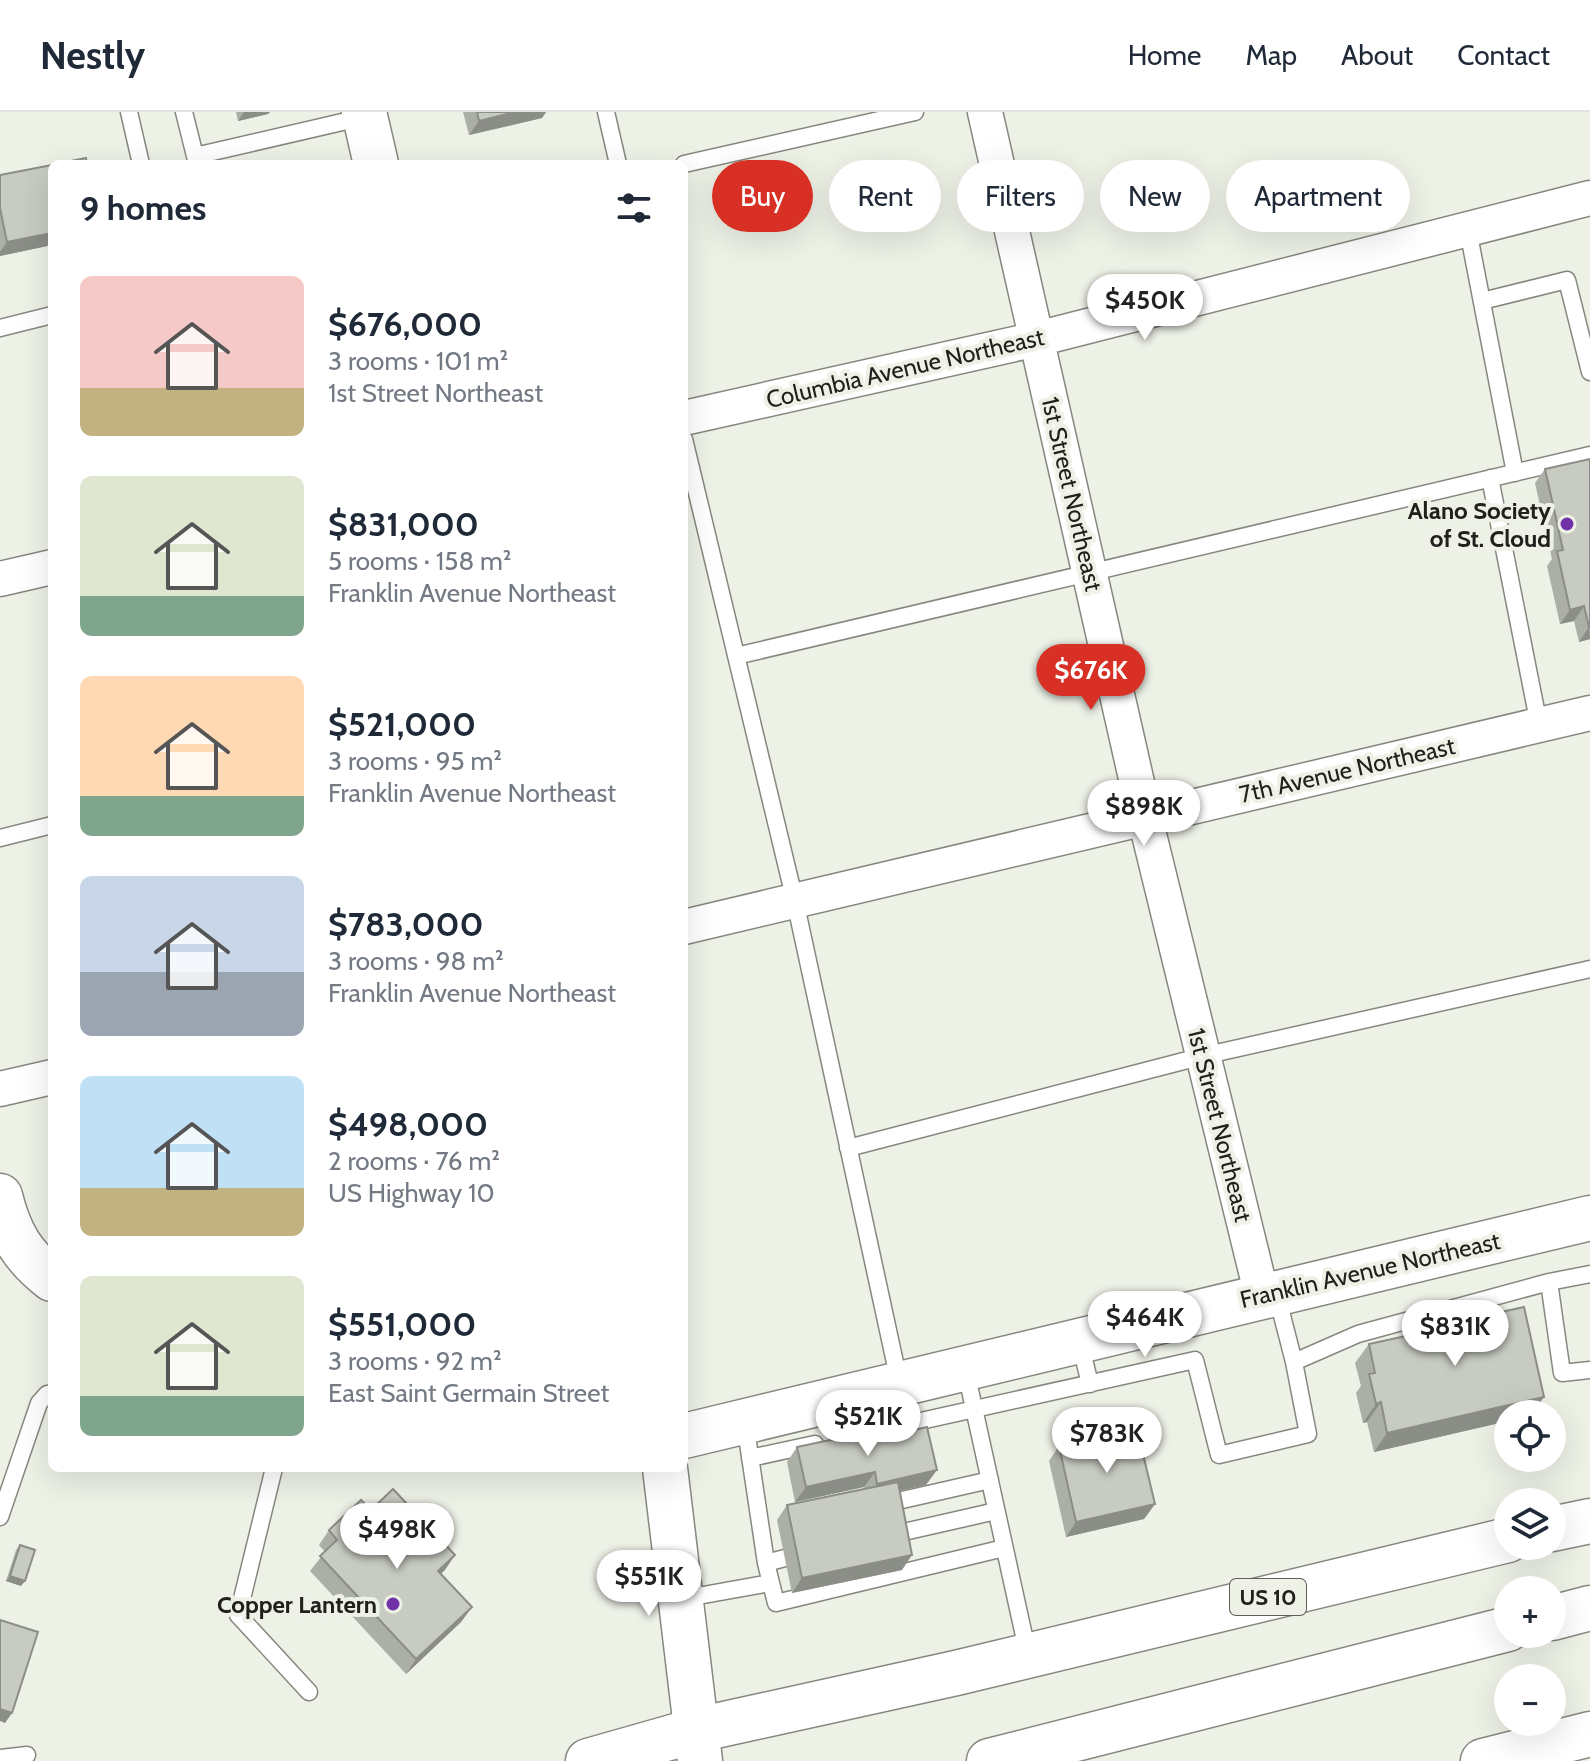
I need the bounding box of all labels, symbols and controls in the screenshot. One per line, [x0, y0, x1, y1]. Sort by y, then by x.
text: Nestly [40, 32, 145, 79]
text: Home [1128, 38, 1201, 72]
text: Map [1245, 38, 1297, 72]
text: About [1341, 38, 1413, 72]
text: Contact [1457, 38, 1550, 72]
chip: Buy [712, 160, 813, 232]
chip: Rent [829, 160, 941, 232]
chip: Filters [957, 160, 1084, 232]
chip: New [1100, 160, 1210, 232]
chip: Apartment [1226, 160, 1410, 232]
icon: filters [612, 186, 656, 230]
text: 9 homes [80, 187, 206, 229]
pin: $450K [1089, 274, 1201, 342]
text: $450K [1105, 284, 1185, 316]
text: $676,000 [328, 303, 482, 345]
icon: home [144, 308, 240, 404]
street label: Columbia Avenue Northeast [763, 322, 1047, 414]
text: 3 rooms · 101 m² [328, 345, 508, 377]
text: 1st Street Northeast [328, 377, 543, 409]
street label: 1st Street Northeast [1036, 394, 1108, 594]
place label: Alano Society of St. Cloud [1408, 496, 1551, 553]
text: $831,000 [328, 503, 479, 545]
icon: home [144, 508, 240, 604]
marker: Alano Society of St. Cloud [1558, 515, 1576, 533]
text: 5 rooms · 158 m² [328, 545, 511, 577]
text: Franklin Avenue Northeast [328, 577, 616, 609]
pin: $676K [1035, 644, 1147, 712]
text: $676K [1054, 654, 1128, 686]
text: $521,000 [328, 703, 476, 745]
icon: home [144, 708, 240, 804]
street label: 7th Avenue Northeast [1236, 731, 1458, 809]
text: 3 rooms · 95 m² [328, 745, 502, 777]
text: Franklin Avenue Northeast [328, 777, 616, 809]
pin: $898K [1088, 780, 1200, 848]
text: $898K [1105, 790, 1183, 822]
text: $783,000 [328, 903, 484, 945]
icon: home [144, 908, 240, 1004]
text: 3 rooms · 98 m² [328, 945, 504, 977]
text: Franklin Avenue Northeast [328, 977, 616, 1009]
street label: 1st Street Northeast [1182, 1025, 1258, 1225]
text: $498,000 [328, 1103, 488, 1145]
icon: home [144, 1108, 240, 1204]
text: 2 rooms · 76 m² [328, 1145, 500, 1177]
text: US Highway 10 [328, 1177, 495, 1209]
street label: Franklin Avenue Northeast [1237, 1226, 1503, 1314]
pin: $464K [1089, 1291, 1201, 1359]
pin: $831K [1399, 1300, 1511, 1368]
text: $464K [1106, 1301, 1184, 1333]
text: $551,000 [328, 1303, 476, 1345]
icon: home [144, 1308, 240, 1404]
text: $831K [1420, 1310, 1490, 1342]
text: 3 rooms · 92 m² [328, 1345, 502, 1377]
text: East Saint Germain Street [328, 1377, 609, 1409]
pin: $521K [812, 1390, 924, 1458]
text: $521K [834, 1400, 902, 1432]
map controls [1494, 1400, 1566, 1736]
button: locate [1494, 1400, 1566, 1472]
pin: $783K [1051, 1407, 1163, 1475]
text: $783K [1070, 1417, 1144, 1449]
button: layers [1494, 1488, 1566, 1560]
pin: $498K [341, 1503, 453, 1571]
text: $498K [358, 1513, 436, 1545]
pin: $551K [593, 1550, 705, 1618]
text: $551K [615, 1560, 683, 1592]
button: + [1494, 1576, 1566, 1648]
road number: US 10 [1230, 1579, 1306, 1615]
place label: Copper Lantern [217, 1590, 377, 1619]
marker: Copper Lantern [384, 1595, 402, 1613]
button: − [1494, 1664, 1566, 1736]

